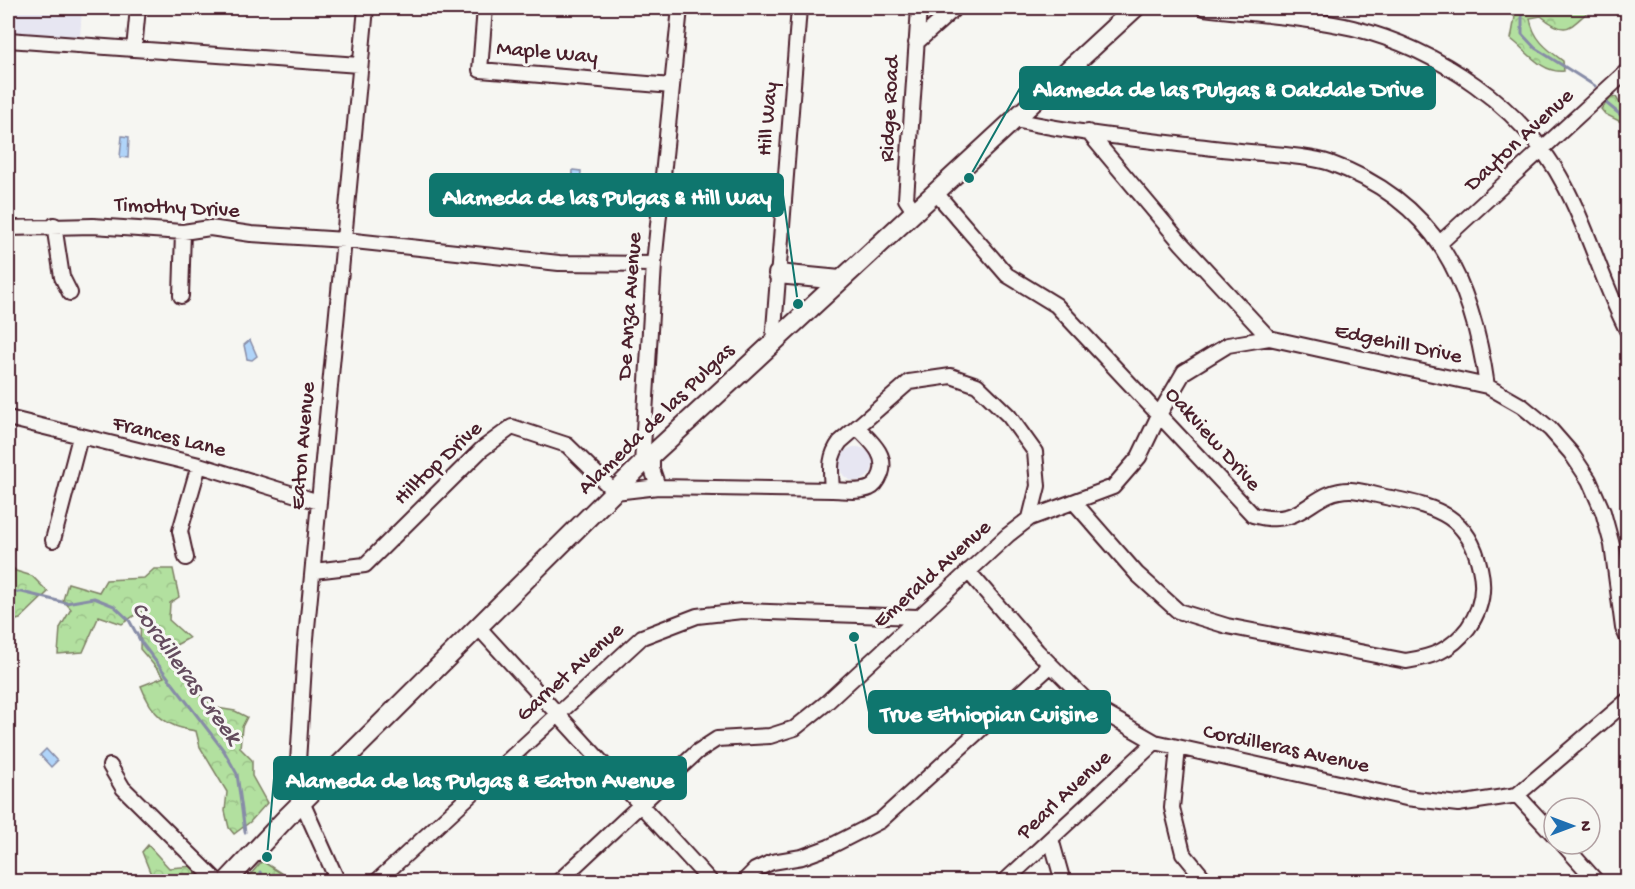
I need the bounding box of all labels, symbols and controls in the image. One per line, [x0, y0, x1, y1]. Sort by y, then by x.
street label: Maple Way [495, 37, 599, 71]
street label: Ridge Road [875, 53, 907, 163]
callout: Alameda de las Pulgas & Oakdale Drive [1020, 67, 1435, 109]
text: Alameda de las Pulgas & Oakdale Drive [1032, 77, 1425, 106]
street label: Hill Way [753, 81, 785, 157]
street label: Dayton Avenue [1459, 83, 1580, 199]
callout: Alameda de las Pulgas & Hill Way [430, 174, 783, 216]
text: Alameda de las Pulgas & Hill Way [441, 185, 772, 214]
street label: Timothy Drive [112, 193, 241, 225]
street label: De Anza Avenue [613, 231, 649, 383]
street label: Edgehill Drive [1332, 319, 1465, 371]
street label: Alameda de las Pulgas [573, 338, 741, 501]
street label: Eaton Avenue [285, 380, 323, 511]
street label: Oakview Drive [1158, 383, 1266, 498]
street label: Frances Lane [109, 411, 229, 465]
street label: Hilltop Drive [389, 416, 489, 512]
street label: Emerald Avenue [869, 515, 998, 635]
water label: Cordilleras Creek [123, 597, 248, 753]
street label: Garnet Avenue [512, 617, 631, 728]
callout: True Ethiopian Cuisine [869, 691, 1110, 733]
text: True Ethiopian Cuisine [878, 702, 1099, 731]
street label: Cordilleras Avenue [1200, 720, 1372, 780]
street label: Pearl Avenue [1012, 745, 1118, 847]
callout: Alameda de las Pulgas & Eaton Avenue [274, 757, 686, 799]
text: Alameda de las Pulgas & Eaton Avenue [285, 768, 676, 797]
north arrow [1542, 796, 1602, 856]
text: N [1574, 821, 1593, 832]

